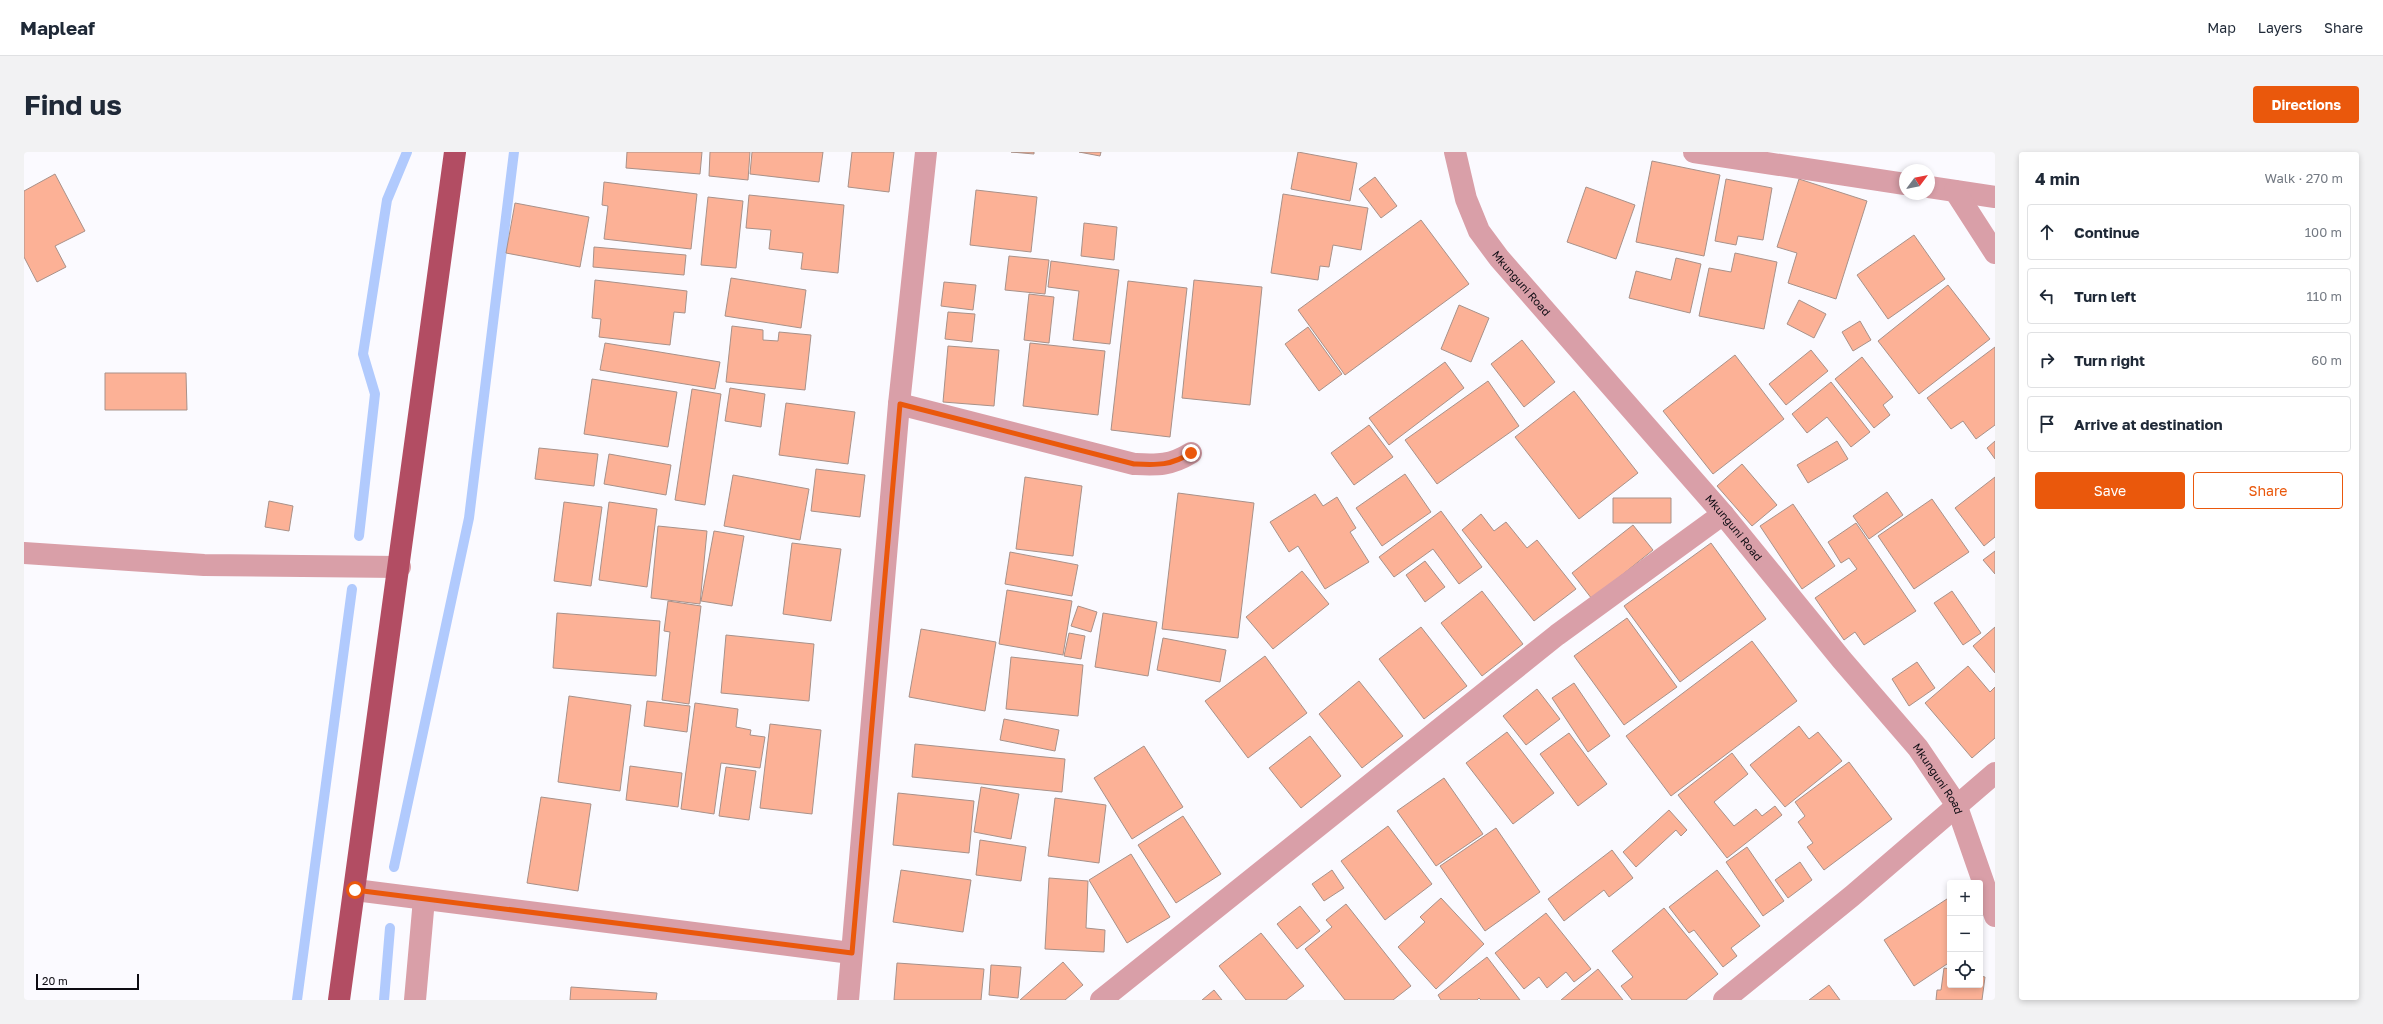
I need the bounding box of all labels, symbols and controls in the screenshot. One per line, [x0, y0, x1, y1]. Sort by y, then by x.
text: Mapleaf [20, 16, 95, 39]
text: Map [2207, 19, 2236, 36]
text: Layers [2258, 19, 2302, 36]
text: Share [2324, 19, 2363, 36]
button: Directions [2253, 86, 2359, 123]
text: Find us [24, 88, 122, 121]
north arrow [1899, 164, 1935, 200]
text: 4 min [2035, 168, 2080, 189]
text: Walk · 270 m [2265, 170, 2343, 186]
icon: ahead [2036, 221, 2058, 243]
text: Continue [2074, 223, 2140, 241]
text: 100 m [2305, 224, 2342, 240]
street label: Mkunguni Road [1490, 248, 1553, 318]
icon: left [2036, 285, 2058, 307]
text: Turn left [2074, 287, 2136, 305]
text: 110 m [2307, 288, 2342, 304]
icon: right [2036, 349, 2058, 371]
text: Turn right [2074, 351, 2145, 369]
text: 60 m [2311, 352, 2342, 368]
icon: arrive [2036, 413, 2058, 435]
text: Arrive at destination [2074, 415, 2223, 433]
route end [1182, 444, 1200, 462]
button: Save [2035, 472, 2185, 509]
button: Share [2193, 472, 2343, 509]
street label: Mkunguni Road [1703, 492, 1765, 563]
street label: Mkunguni Road [1911, 741, 1966, 816]
map controls [1947, 880, 1983, 988]
button: + [1947, 880, 1983, 916]
route start [346, 881, 364, 899]
button: − [1947, 916, 1983, 952]
button: locate [1947, 952, 1983, 988]
scale bar [36, 972, 139, 991]
text: 20 m [42, 974, 68, 987]

